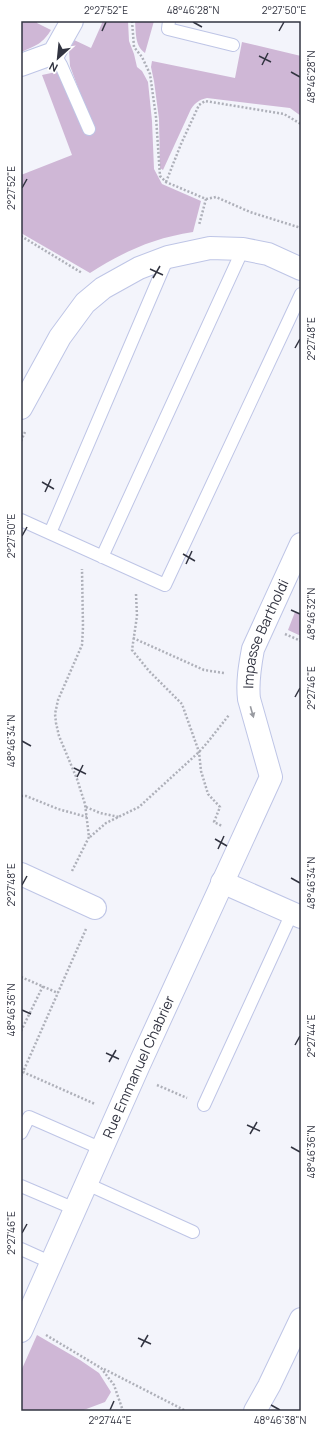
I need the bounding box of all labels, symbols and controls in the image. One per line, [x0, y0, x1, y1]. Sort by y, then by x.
text: 2°27'52"E [84, 3, 128, 17]
text: 48°46'28"N [167, 3, 220, 17]
text: 2°27'50"E [262, 3, 307, 17]
north arrow [38, 38, 78, 78]
text: 48°46'28"N [304, 50, 318, 103]
text: N [46, 59, 60, 76]
text: 2°27'52"E [4, 166, 18, 210]
text: 2°27'48"E [304, 317, 318, 361]
text: 2°27'50"E [4, 513, 18, 558]
street label: Impasse Bartholdi [238, 576, 293, 689]
text: 48°46'32"N [304, 588, 318, 640]
text: 2°27'46"E [304, 666, 318, 710]
one-way arrow [249, 706, 255, 718]
text: 48°46'34"N [4, 715, 18, 767]
text: 48°46'34"N [304, 857, 318, 909]
text: 2°27'48"E [4, 863, 18, 907]
text: 48°46'36"N [4, 983, 18, 1036]
street label: Rue Emmanuel Chabrier [98, 992, 179, 1141]
text: 2°27'44"E [304, 1014, 318, 1058]
text: 48°46'36"N [304, 1125, 318, 1178]
text: 2°27'46"E [4, 1211, 18, 1255]
text: 2°27'44"E [88, 1413, 132, 1427]
text: 48°46'38"N [254, 1413, 306, 1427]

